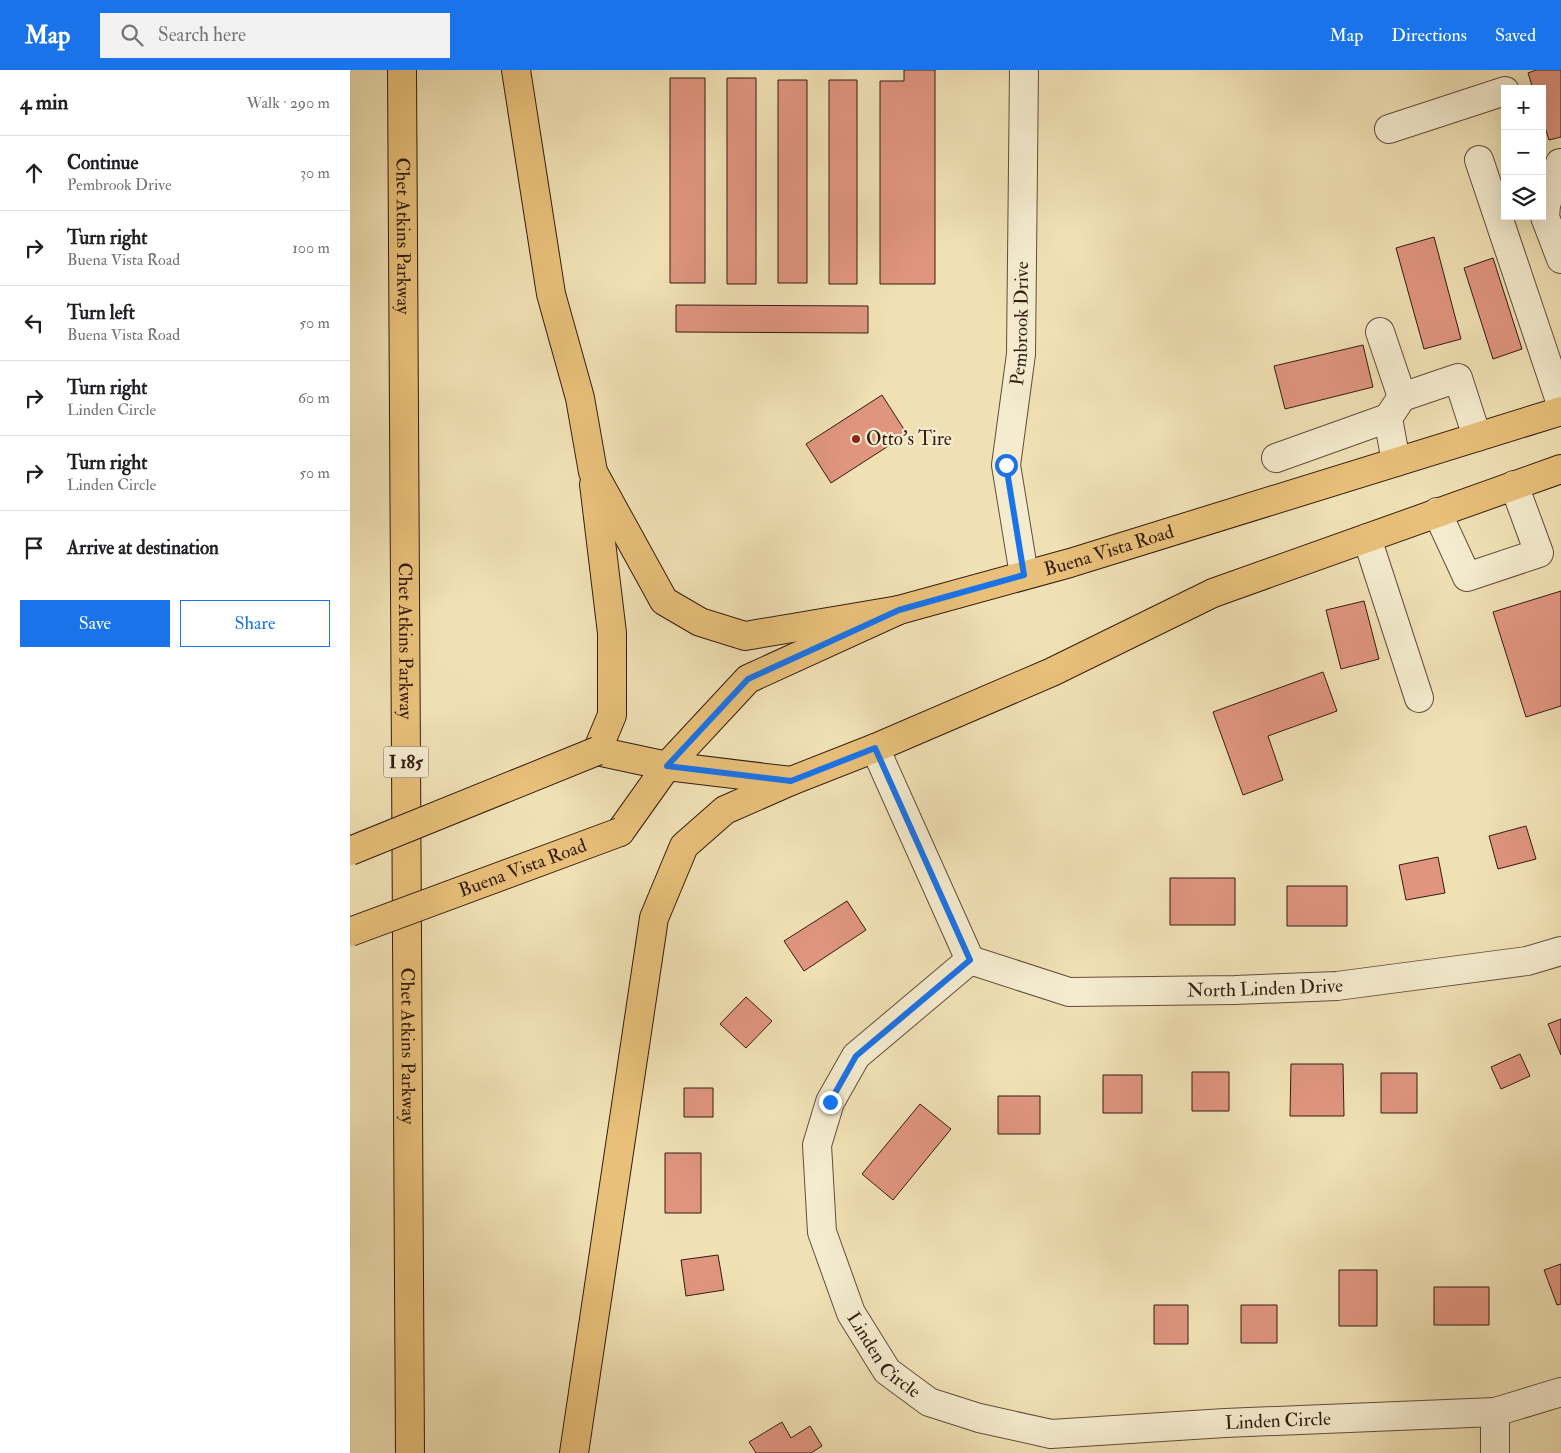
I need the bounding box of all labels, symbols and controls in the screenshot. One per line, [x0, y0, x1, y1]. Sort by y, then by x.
search box [100, 13, 450, 58]
text: Map [25, 20, 70, 51]
icon: search [118, 21, 146, 49]
text: Search here [158, 23, 246, 47]
text: Map [1330, 24, 1363, 47]
text: Directions [1391, 24, 1467, 47]
text: Saved [1495, 24, 1536, 47]
map controls [1501, 85, 1546, 220]
button: + [1501, 85, 1546, 130]
text: 4 min [20, 89, 68, 116]
text: Walk · 290 m [247, 93, 330, 113]
button: − [1501, 130, 1546, 175]
text: Continue [67, 151, 138, 175]
street label: Chet Atkins Parkway [391, 157, 415, 315]
icon: ahead [20, 159, 48, 187]
text: 30 m [300, 163, 330, 183]
text: Pembrook Drive [67, 175, 172, 195]
button: layers [1501, 175, 1546, 220]
text: Turn right [67, 226, 147, 250]
icon: right [20, 234, 48, 262]
text: 100 m [292, 238, 330, 258]
text: Buena Vista Road [67, 250, 180, 270]
street label: Pembrook Drive [1005, 261, 1034, 387]
text: Turn left [67, 301, 135, 325]
icon: left [20, 309, 48, 337]
text: 50 m [299, 313, 330, 333]
text: Buena Vista Road [67, 325, 180, 345]
text: Turn right [67, 376, 147, 400]
icon: right [20, 384, 48, 412]
text: 60 m [298, 388, 330, 408]
text: Linden Circle [67, 400, 156, 420]
place label: Otto's Tire [866, 427, 952, 451]
marker: Otto's Tire [850, 433, 862, 445]
text: Turn right [67, 451, 147, 475]
route start [995, 454, 1018, 477]
icon: right [20, 459, 48, 487]
text: 50 m [299, 463, 330, 483]
text: Linden Circle [67, 475, 156, 495]
street label: Buena Vista Road [1041, 519, 1177, 582]
icon: arrive [20, 534, 48, 562]
text: Arrive at destination [67, 536, 219, 560]
street label: Chet Atkins Parkway [393, 562, 418, 720]
button: Save [20, 600, 170, 647]
button: Share [180, 600, 330, 647]
road number: I 185 [384, 746, 428, 778]
street label: Buena Vista Road [455, 833, 590, 903]
street label: Chet Atkins Parkway [395, 967, 420, 1125]
street label: North Linden Drive [1187, 973, 1345, 1003]
route end [819, 1091, 842, 1114]
street label: Linden Circle [841, 1308, 925, 1404]
street label: Linden Circle [1224, 1407, 1331, 1435]

